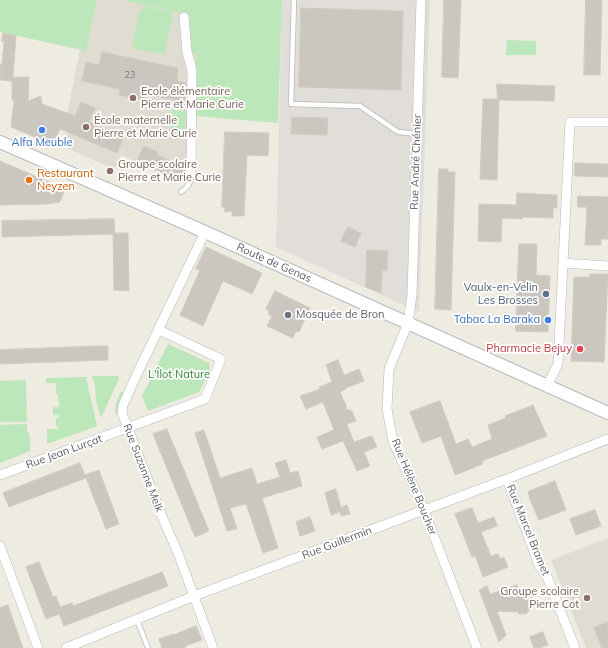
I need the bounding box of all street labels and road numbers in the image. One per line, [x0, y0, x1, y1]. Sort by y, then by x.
street label: Rue André Chénier [408, 114, 424, 210]
street label: Route de Genas [234, 241, 314, 285]
street label: Rue Suzanne Melk [120, 422, 166, 514]
street label: Rue Jean Lurçat [24, 432, 104, 472]
street label: Rue Hélène Boucher [389, 437, 439, 537]
street label: Rue Marcel Bramet [504, 483, 552, 577]
street label: Rue Guillermin [300, 524, 374, 562]

